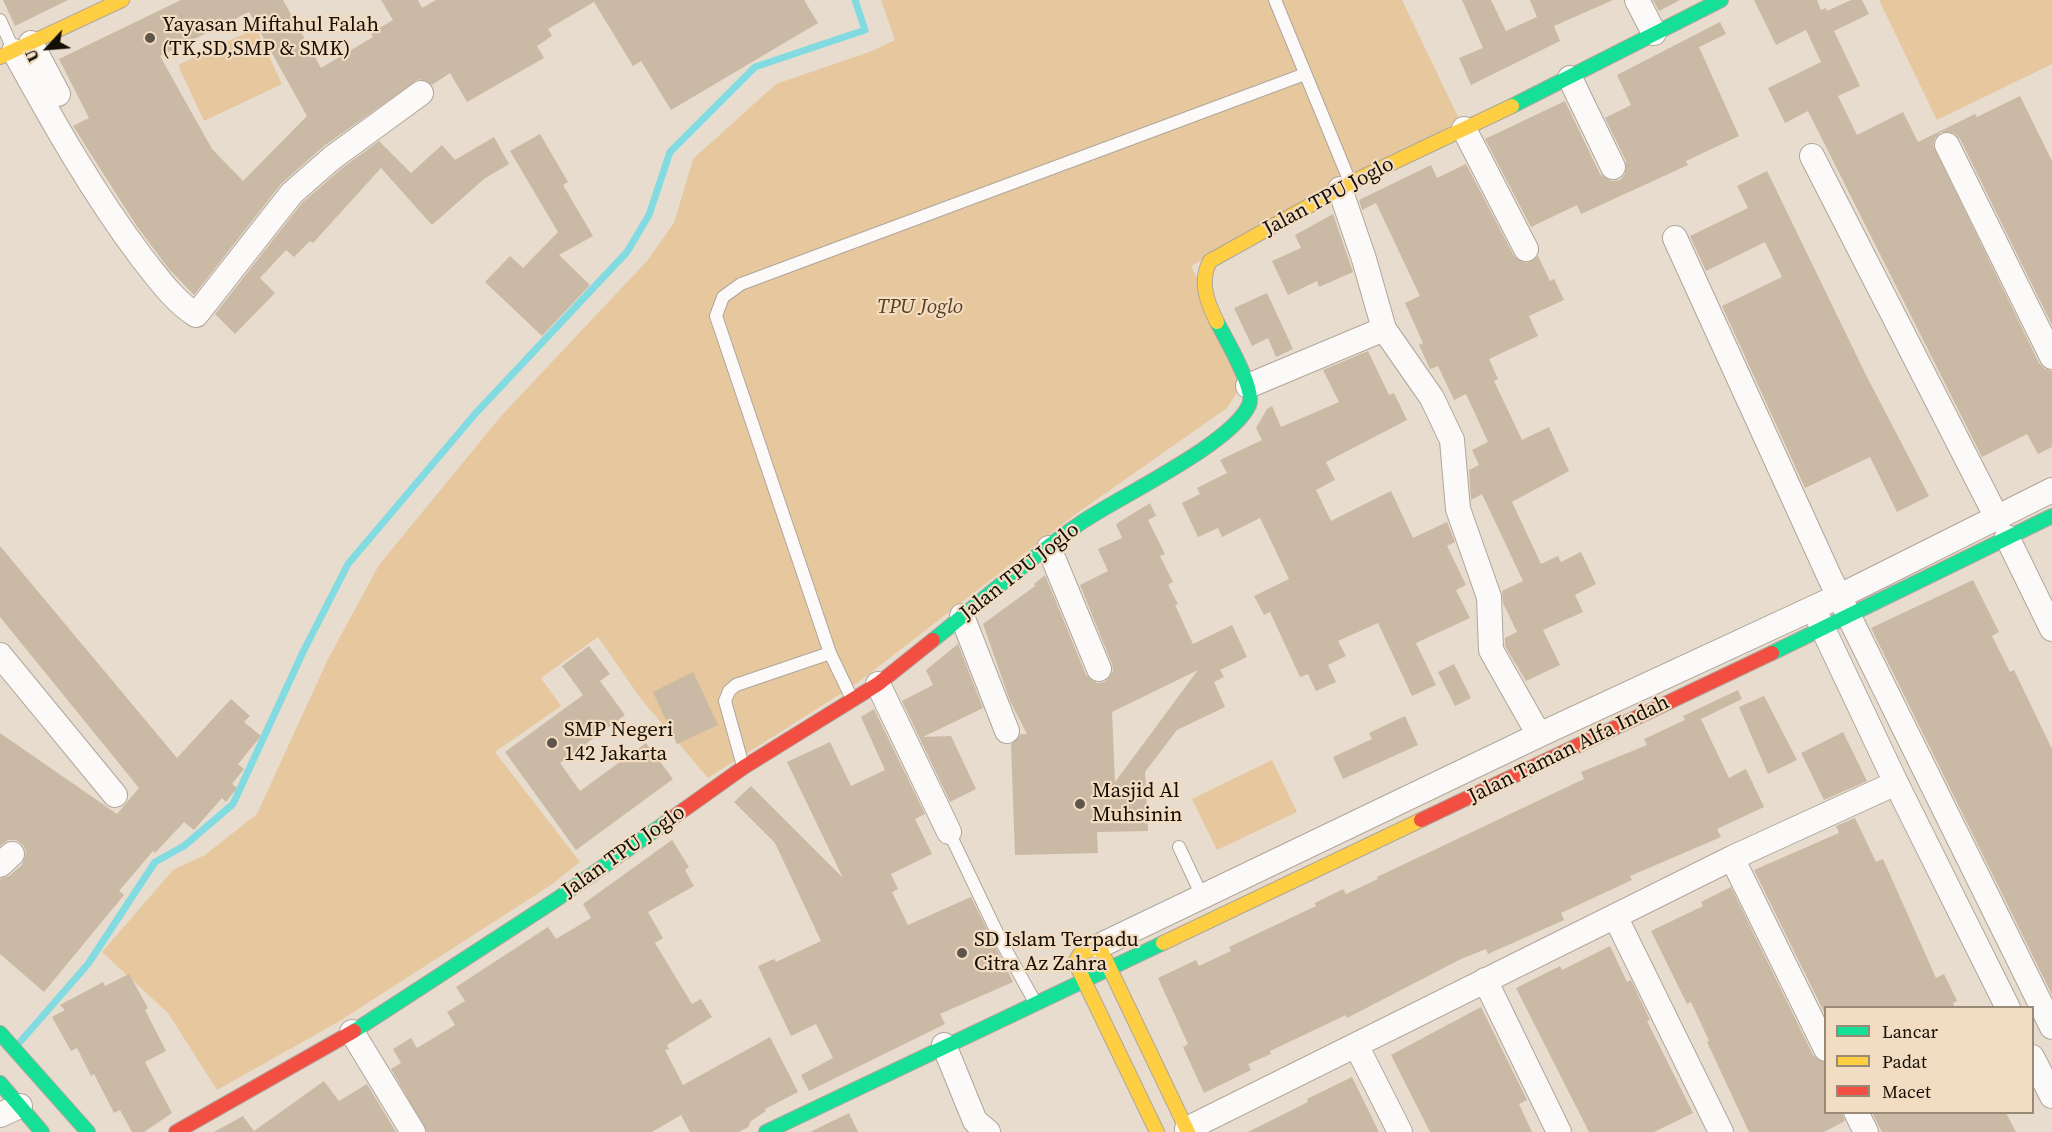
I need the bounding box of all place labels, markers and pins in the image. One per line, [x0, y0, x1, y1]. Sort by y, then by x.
place label: Yayasan Miftahul Falah (TK,SD,SMP & SMK) [162, 13, 379, 63]
marker: Yayasan Miftahul Falah (TK,SD,SMP & SMK) [143, 31, 157, 45]
place label: SMP Negeri 142 Jakarta [564, 718, 673, 768]
marker: SMP Negeri 142 Jakarta [545, 736, 559, 750]
place label: Masjid Al Muhsinin [1092, 779, 1182, 829]
marker: Masjid Al Muhsinin [1073, 797, 1087, 811]
place label: SD Islam Terpadu Citra Az Zahra [974, 928, 1139, 978]
marker: SD Islam Terpadu Citra Az Zahra [955, 946, 969, 960]

